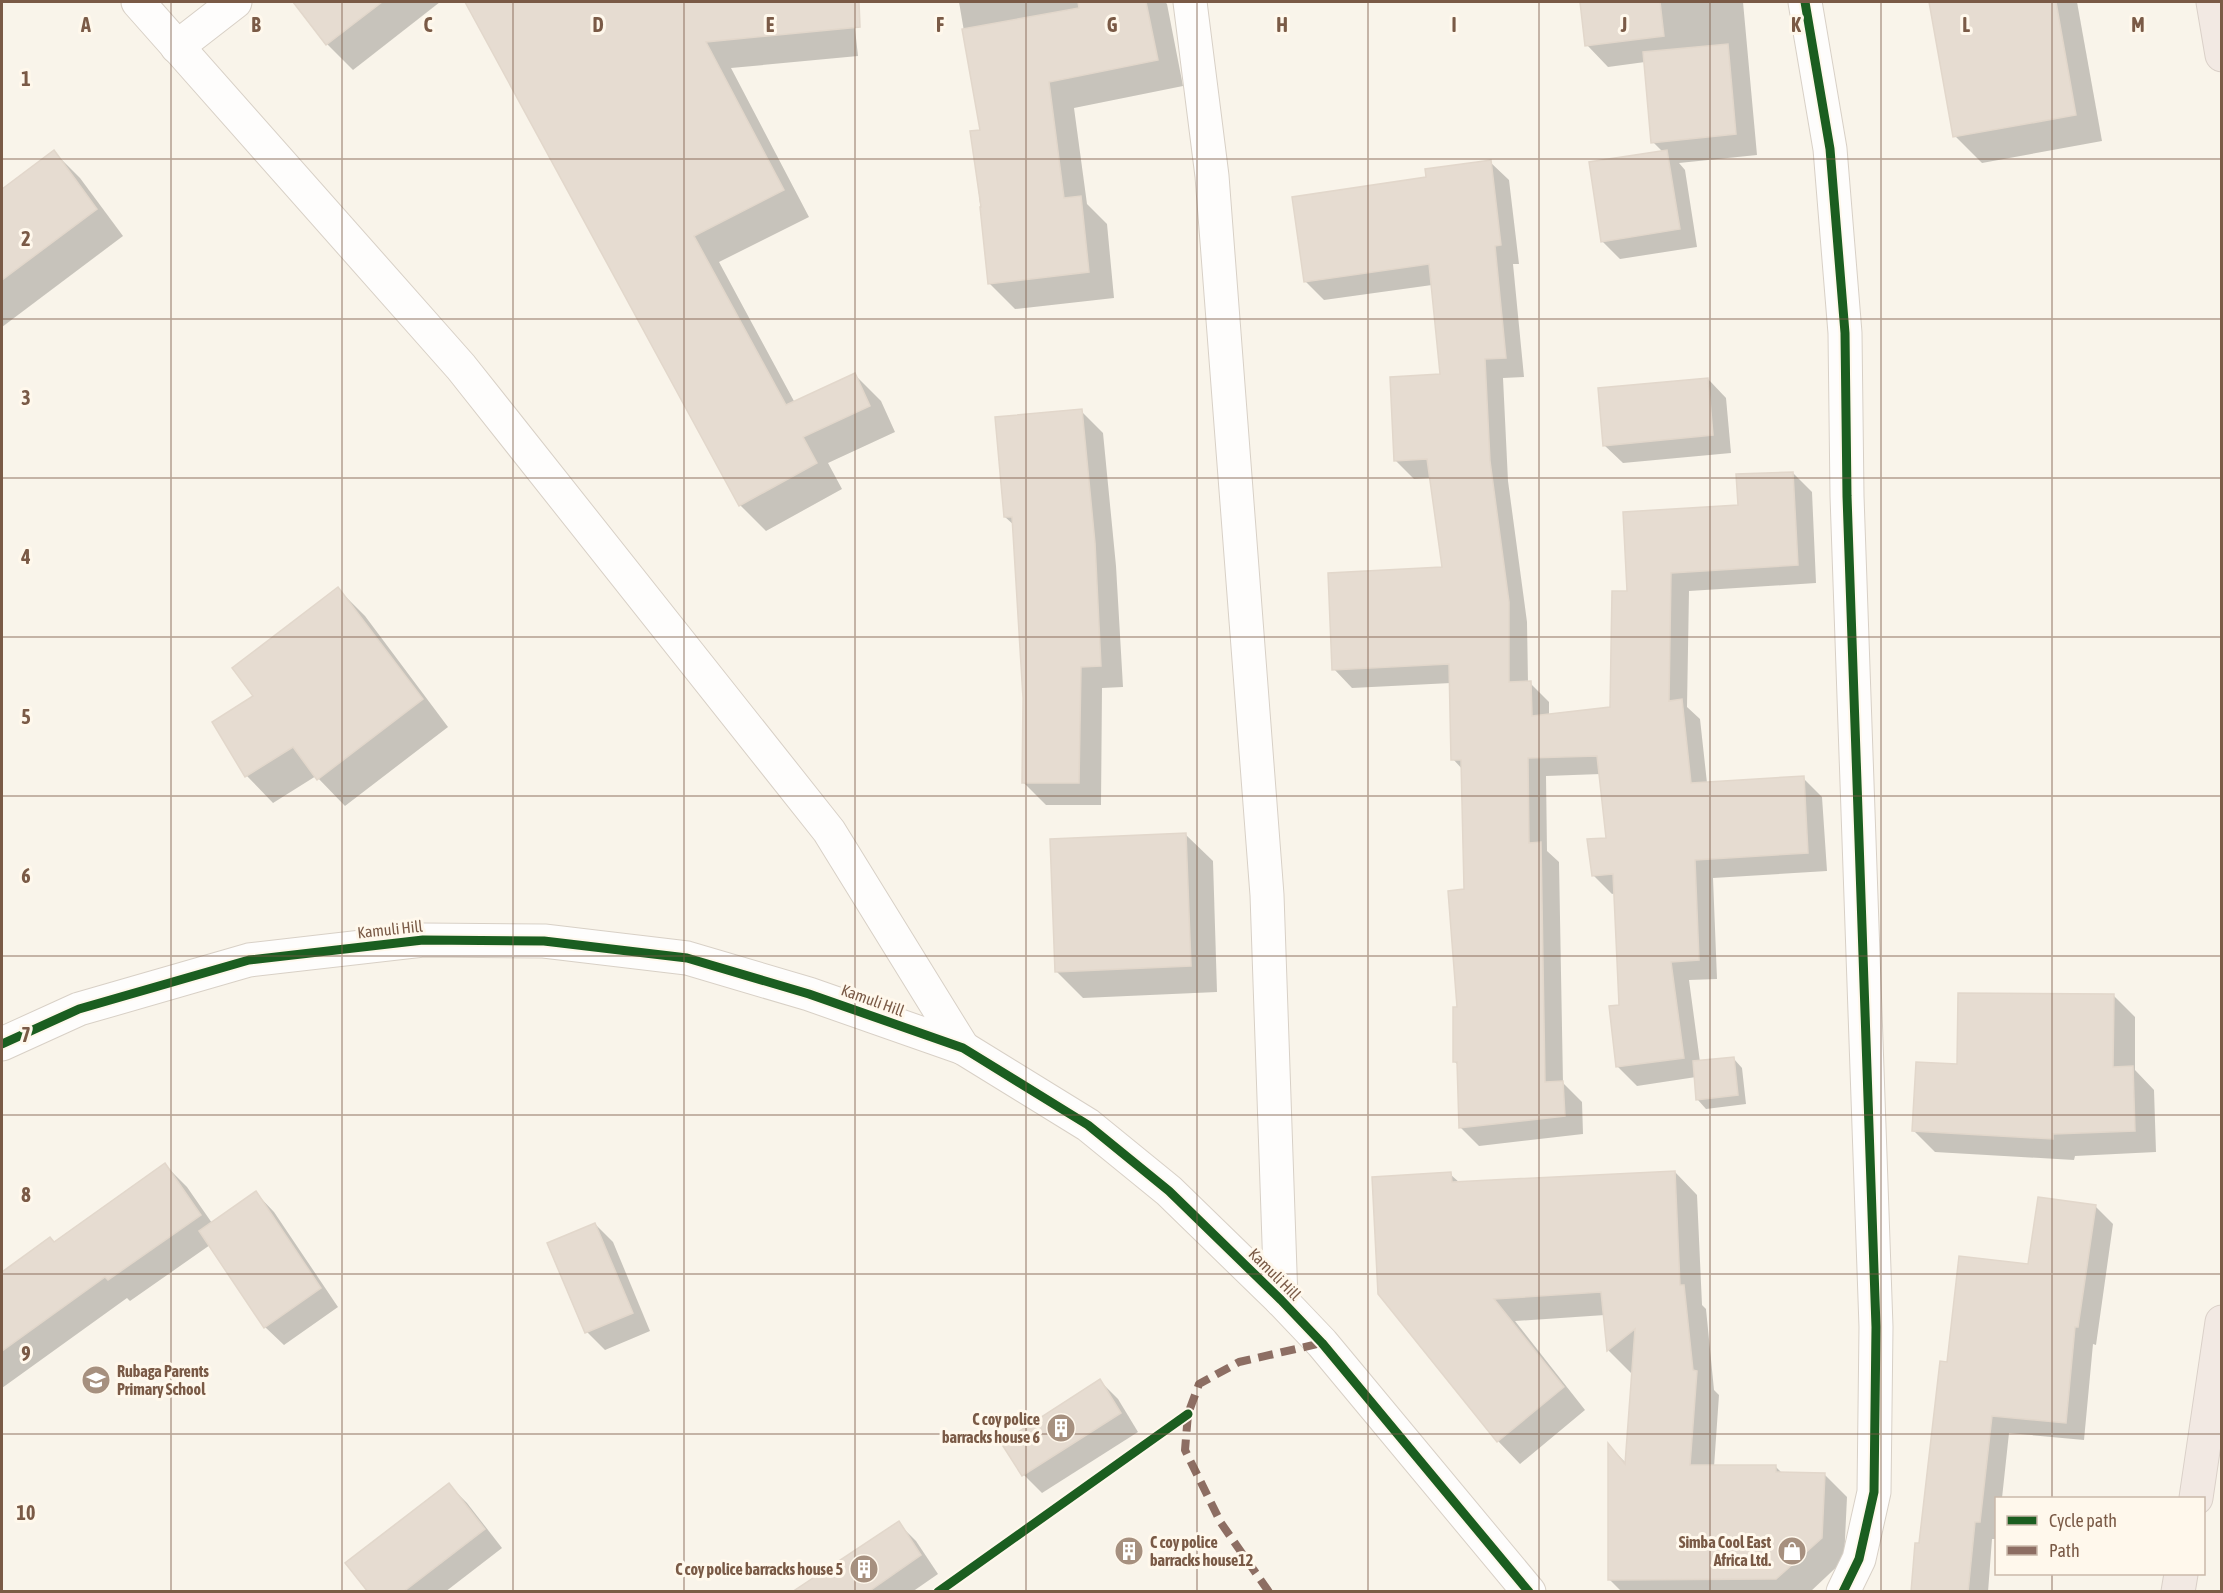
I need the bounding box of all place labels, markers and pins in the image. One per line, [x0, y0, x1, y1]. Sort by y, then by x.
place label: Rubaga Parents Primary School [117, 1362, 209, 1398]
school or university icon: Rubaga Parents Primary School [80, 1364, 112, 1396]
place label: C coy police barracks house 6 [942, 1410, 1040, 1446]
building icon: C coy police barracks house 6 [1045, 1412, 1077, 1444]
place label: C coy police barracks house12 [1150, 1533, 1253, 1569]
place label: Simba Cool East Africa Ltd. [1679, 1533, 1771, 1569]
building icon: C coy police barracks house12 [1113, 1535, 1145, 1567]
shop icon: Simba Cool East Africa Ltd. [1776, 1535, 1808, 1567]
building icon: C coy police barracks house 5 [848, 1553, 880, 1585]
place label: C coy police barracks house 5 [675, 1560, 843, 1578]

